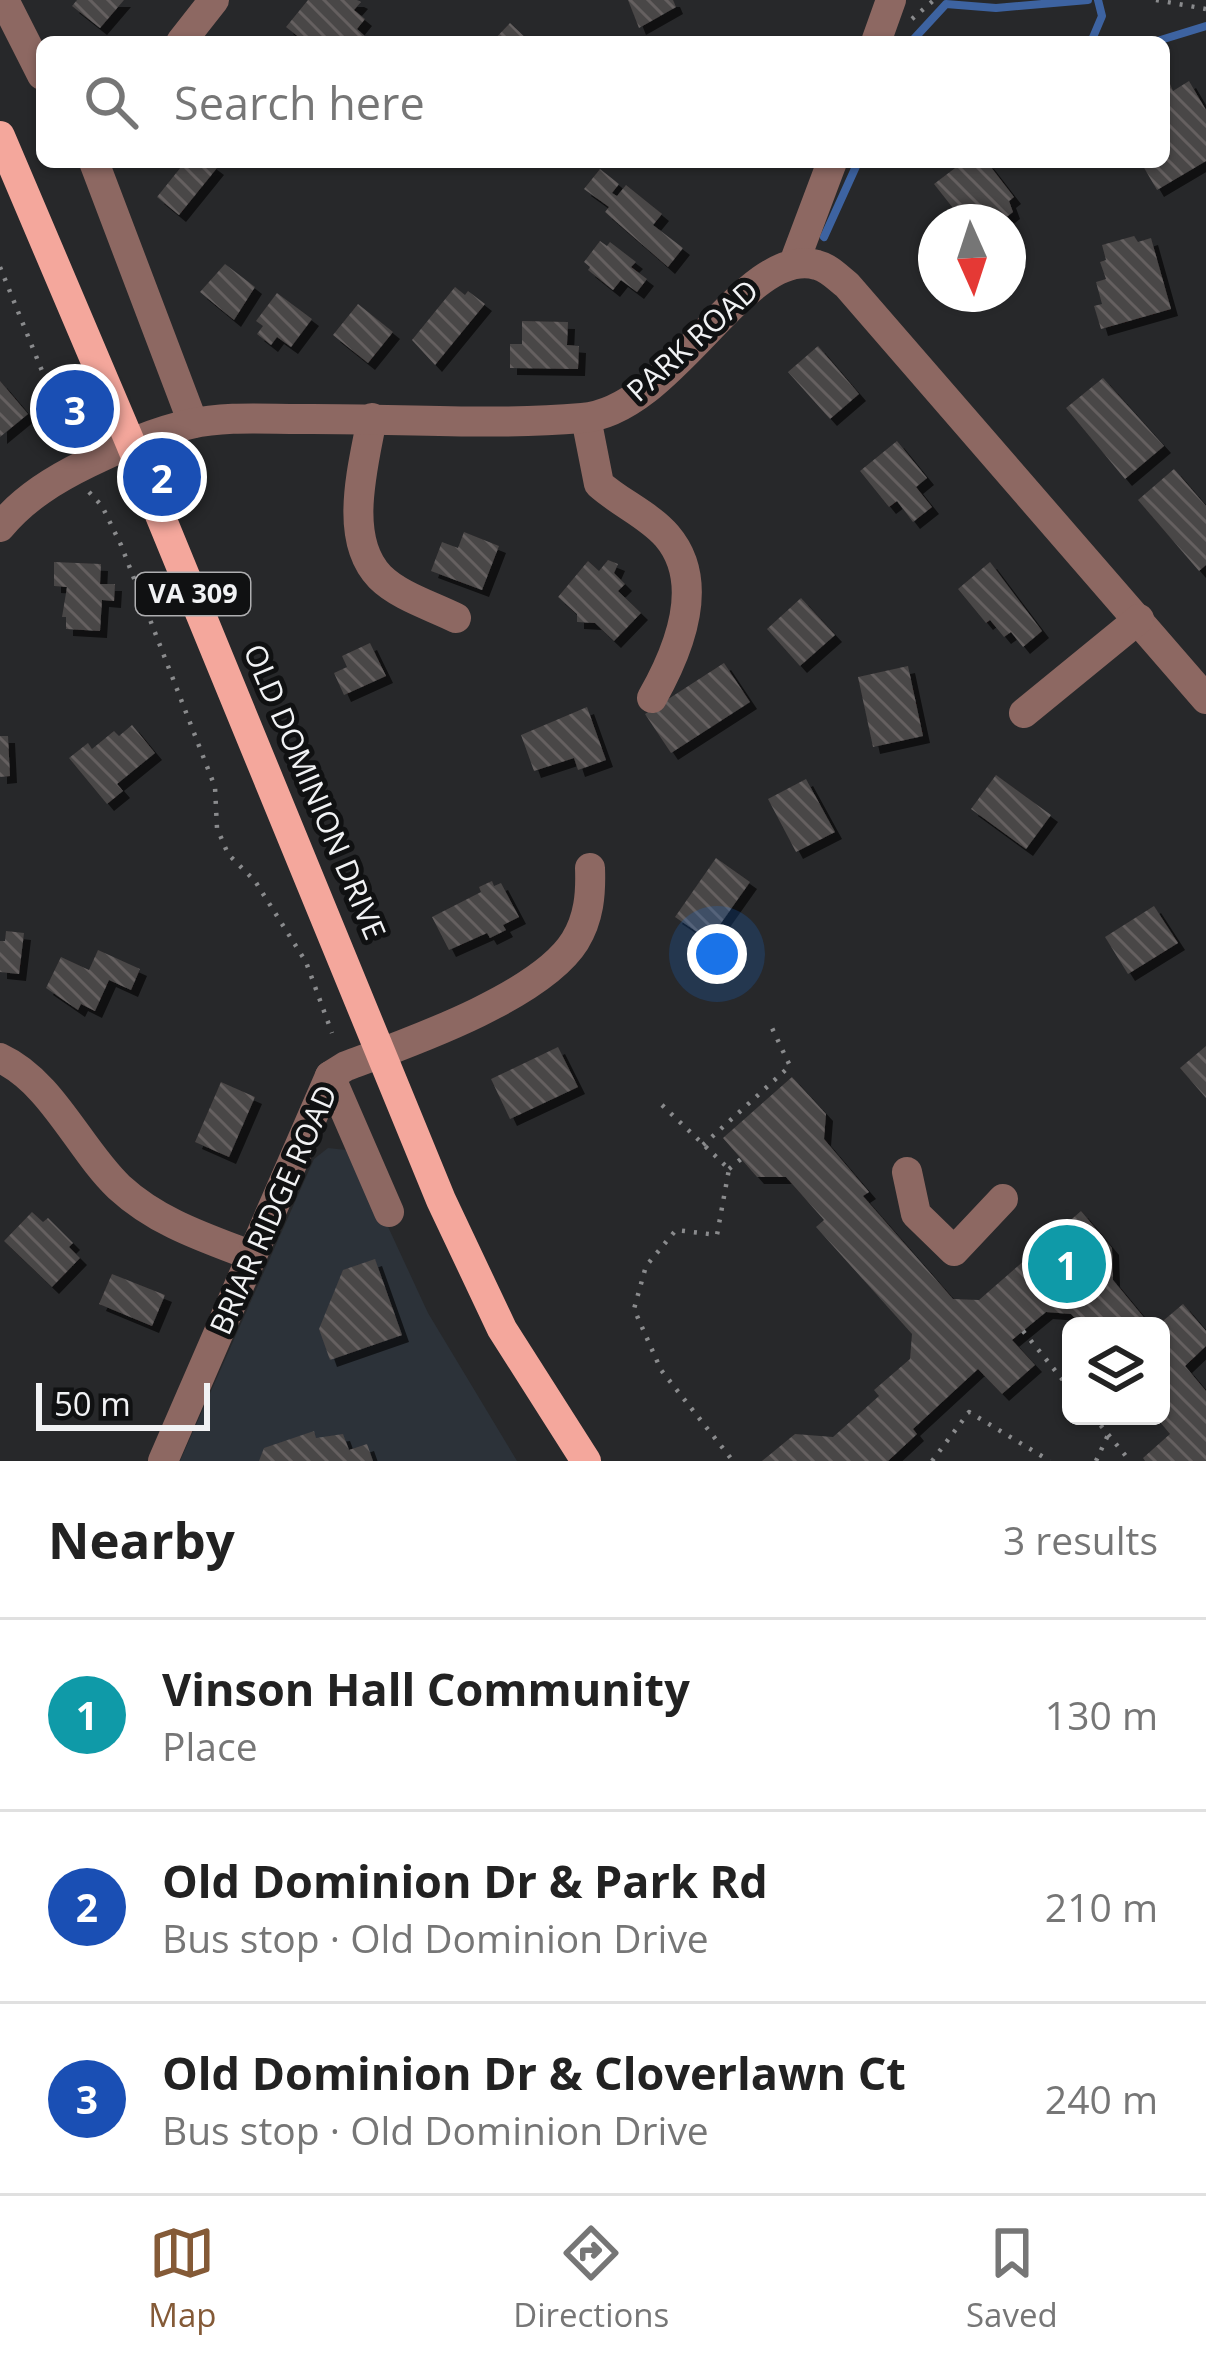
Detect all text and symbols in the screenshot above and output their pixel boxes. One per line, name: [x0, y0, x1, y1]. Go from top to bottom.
search box: [36, 36, 1170, 168]
icon: search: [78, 69, 144, 135]
text: Search here: [174, 72, 425, 133]
north arrow: [918, 204, 1026, 312]
street label: PARK ROAD: [617, 270, 767, 410]
pin: 3: [36, 364, 114, 454]
pin: 2: [123, 432, 201, 522]
road number: VA 309: [136, 573, 250, 615]
street label: OLD DOMINION DRIVE: [235, 638, 396, 945]
your location: [687, 924, 747, 984]
street label: BRIAR RIDGE ROAD: [199, 1078, 346, 1341]
pin: 1: [1028, 1219, 1106, 1309]
map controls: [1062, 1317, 1170, 1425]
button: layers: [1062, 1317, 1170, 1425]
scale bar: [36, 1377, 210, 1430]
text: 50 m: [54, 1381, 131, 1426]
text: Nearby: [48, 1504, 235, 1574]
text: 3 results: [1003, 1513, 1158, 1566]
text: Vinson Hall Community: [162, 1658, 690, 1719]
text: 1: [76, 1688, 98, 1741]
text: 130 m: [1045, 1688, 1158, 1741]
text: Place: [162, 1719, 258, 1772]
text: Old Dominion Dr & Park Rd: [162, 1850, 768, 1911]
text: 2: [76, 1880, 98, 1933]
text: 210 m: [1045, 1880, 1158, 1933]
text: Bus stop · Old Dominion Drive: [162, 1911, 709, 1964]
text: Old Dominion Dr & Cloverlawn Ct: [162, 2042, 906, 2103]
text: 3: [76, 2072, 98, 2125]
text: 240 m: [1045, 2072, 1158, 2125]
text: Bus stop · Old Dominion Drive: [162, 2103, 709, 2156]
tab: Map: [148, 2220, 217, 2337]
tab: Directions: [513, 2220, 669, 2337]
tab: Saved: [966, 2220, 1058, 2337]

